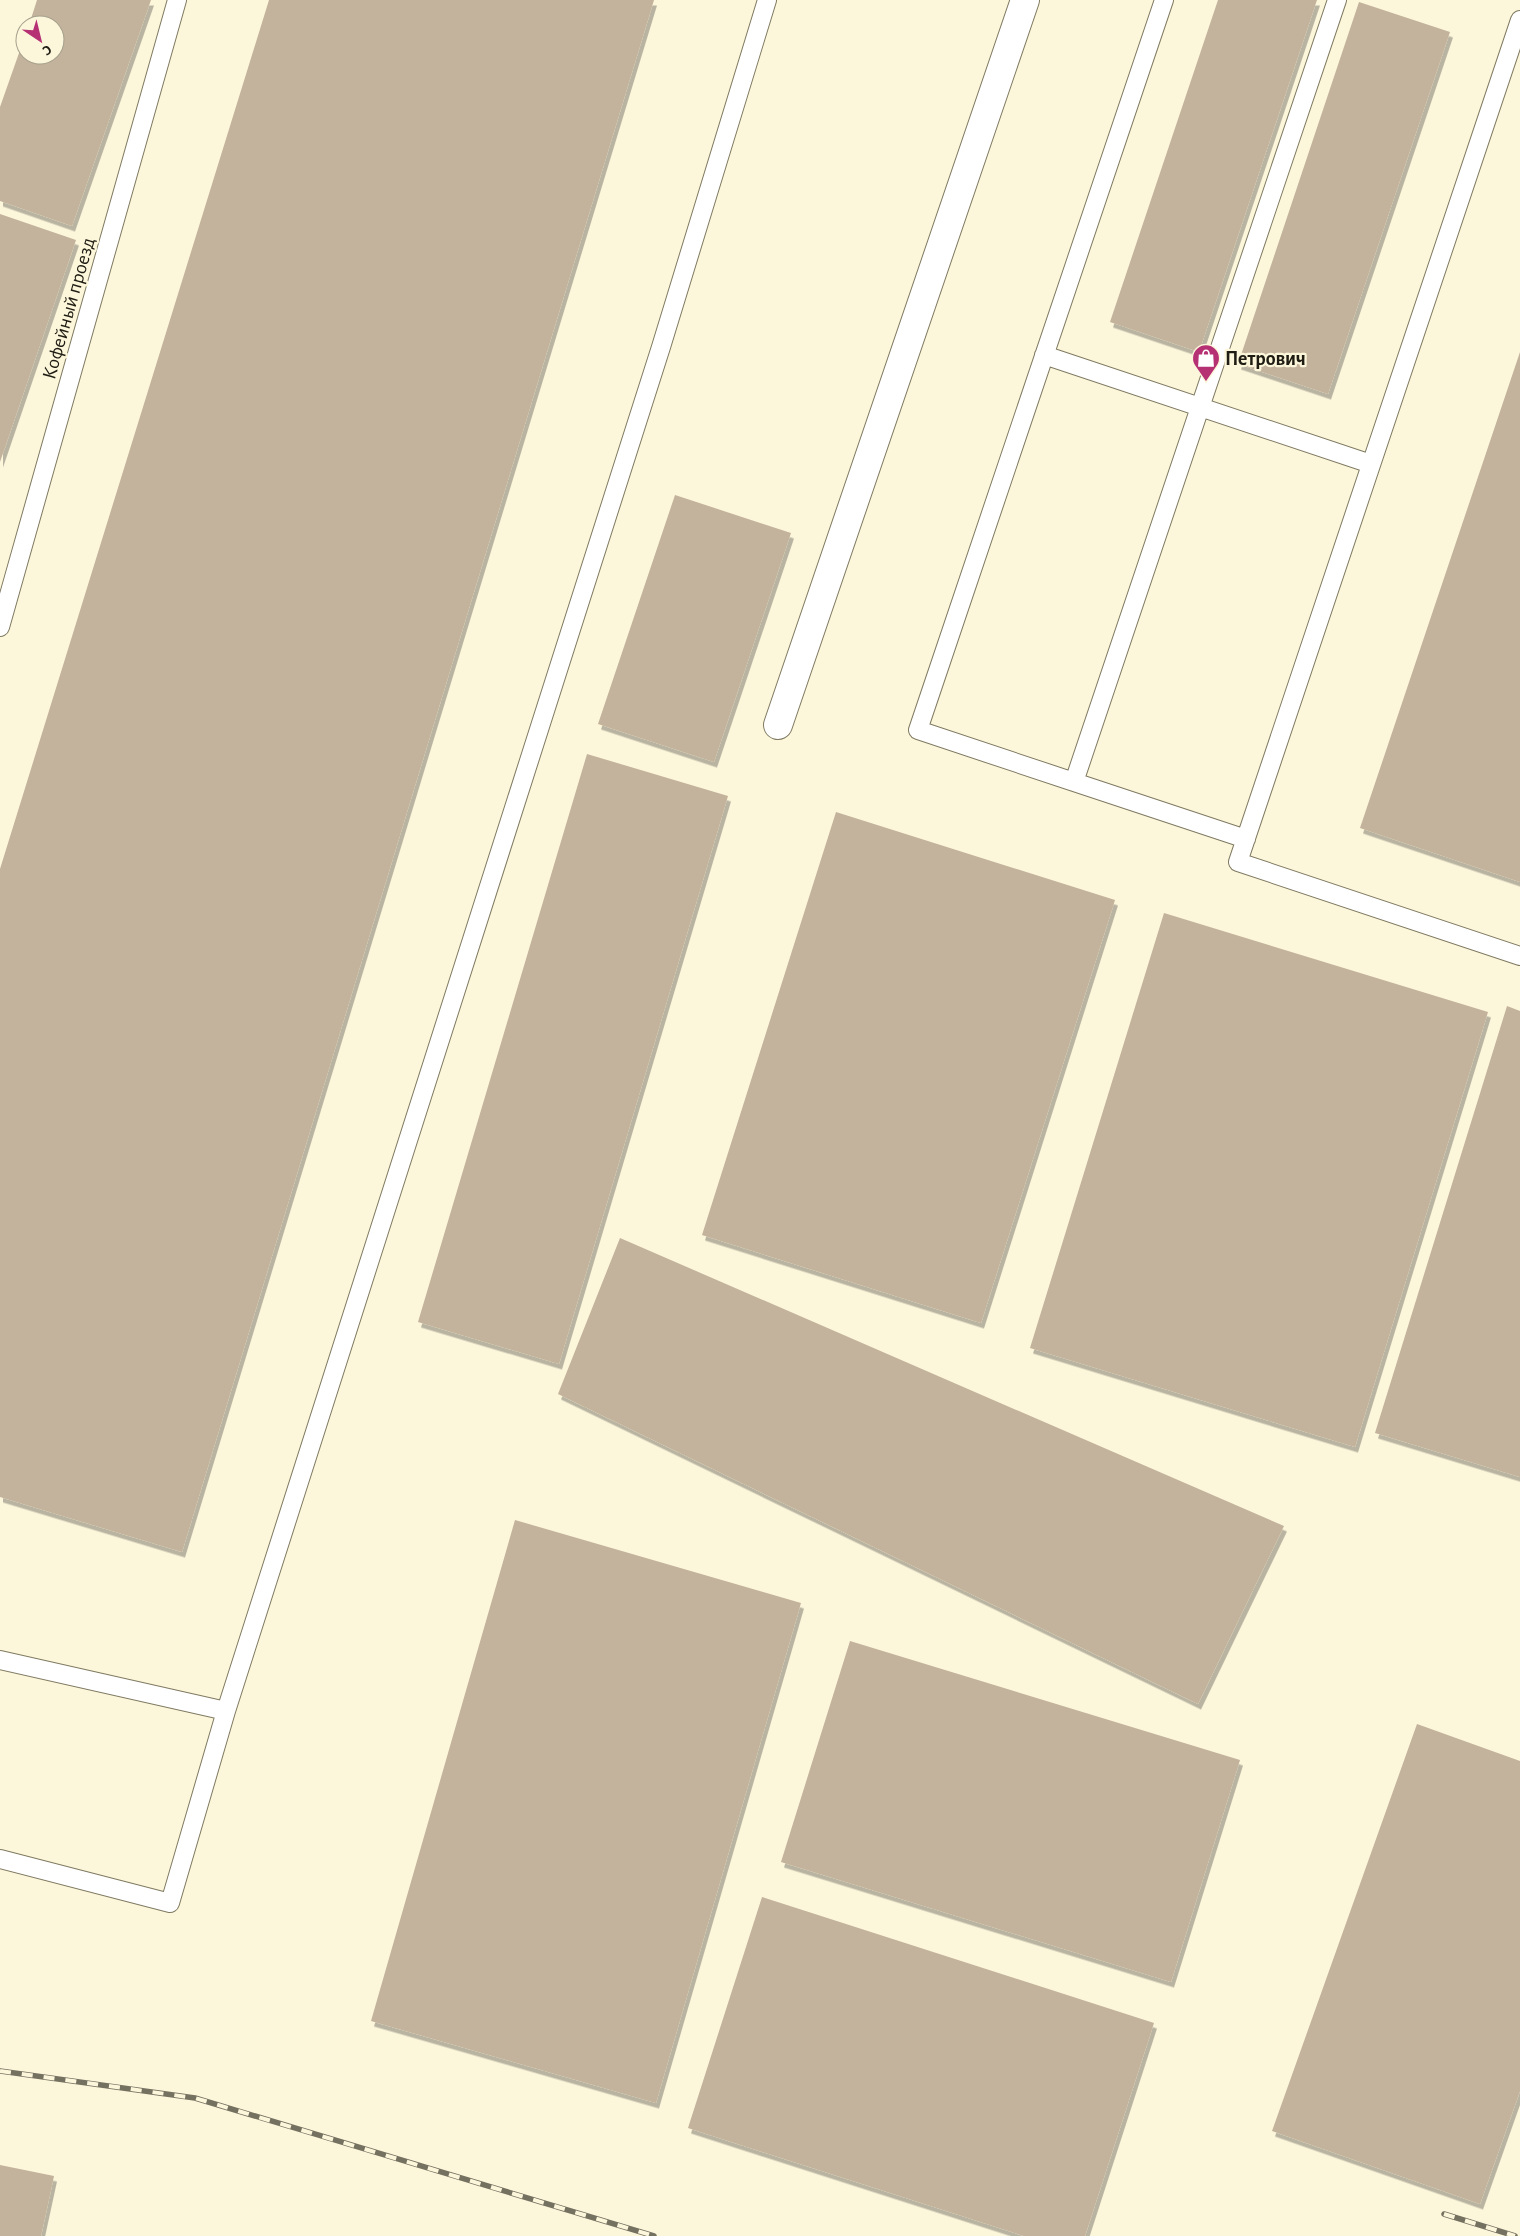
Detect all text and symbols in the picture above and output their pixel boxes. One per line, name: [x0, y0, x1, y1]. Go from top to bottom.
north arrow: [15, 15, 65, 65]
text: С: [39, 42, 54, 58]
street label: Кофейный проезд: [39, 235, 99, 381]
shop icon: Петрович: [1191, 343, 1221, 382]
place label: Петрович: [1225, 349, 1306, 369]

